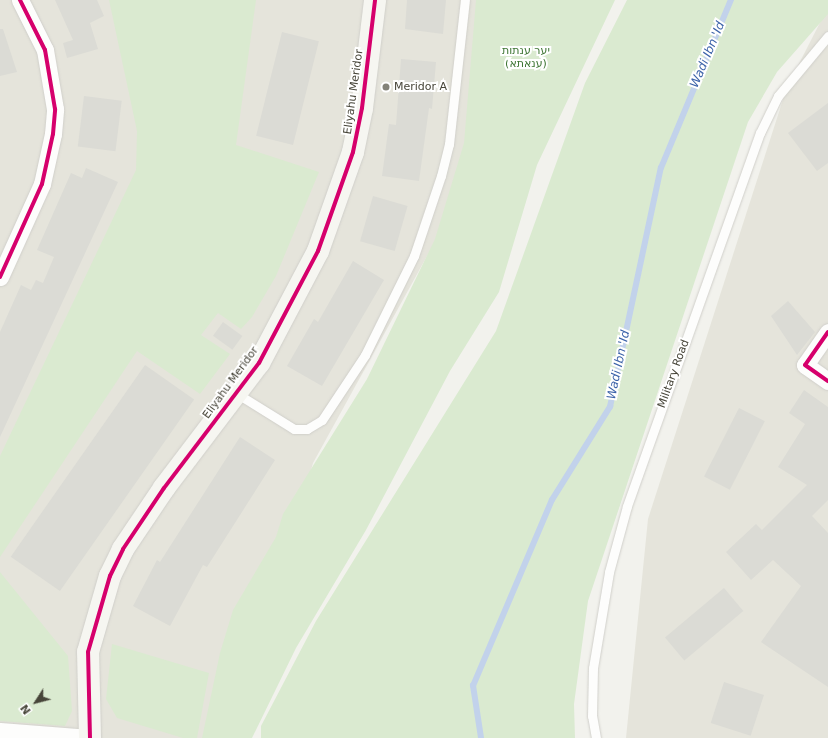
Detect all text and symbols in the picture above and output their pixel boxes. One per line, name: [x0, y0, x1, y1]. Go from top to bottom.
water label: Wadi Ibn 'Id: [688, 20, 728, 90]
park label: יער ענתות (ענאתא): [502, 45, 550, 71]
street label: Eliyahu Meridor: [341, 49, 367, 135]
place label: Meridor A: [394, 80, 447, 94]
marker: Meridor A: [381, 82, 391, 92]
water label: Wadi Ibn 'Id: [605, 329, 633, 401]
street label: Military Road: [656, 338, 692, 410]
street label: Eliyahu Meridor: [200, 344, 262, 422]
north arrow: [16, 682, 56, 722]
text: N: [18, 702, 34, 717]

